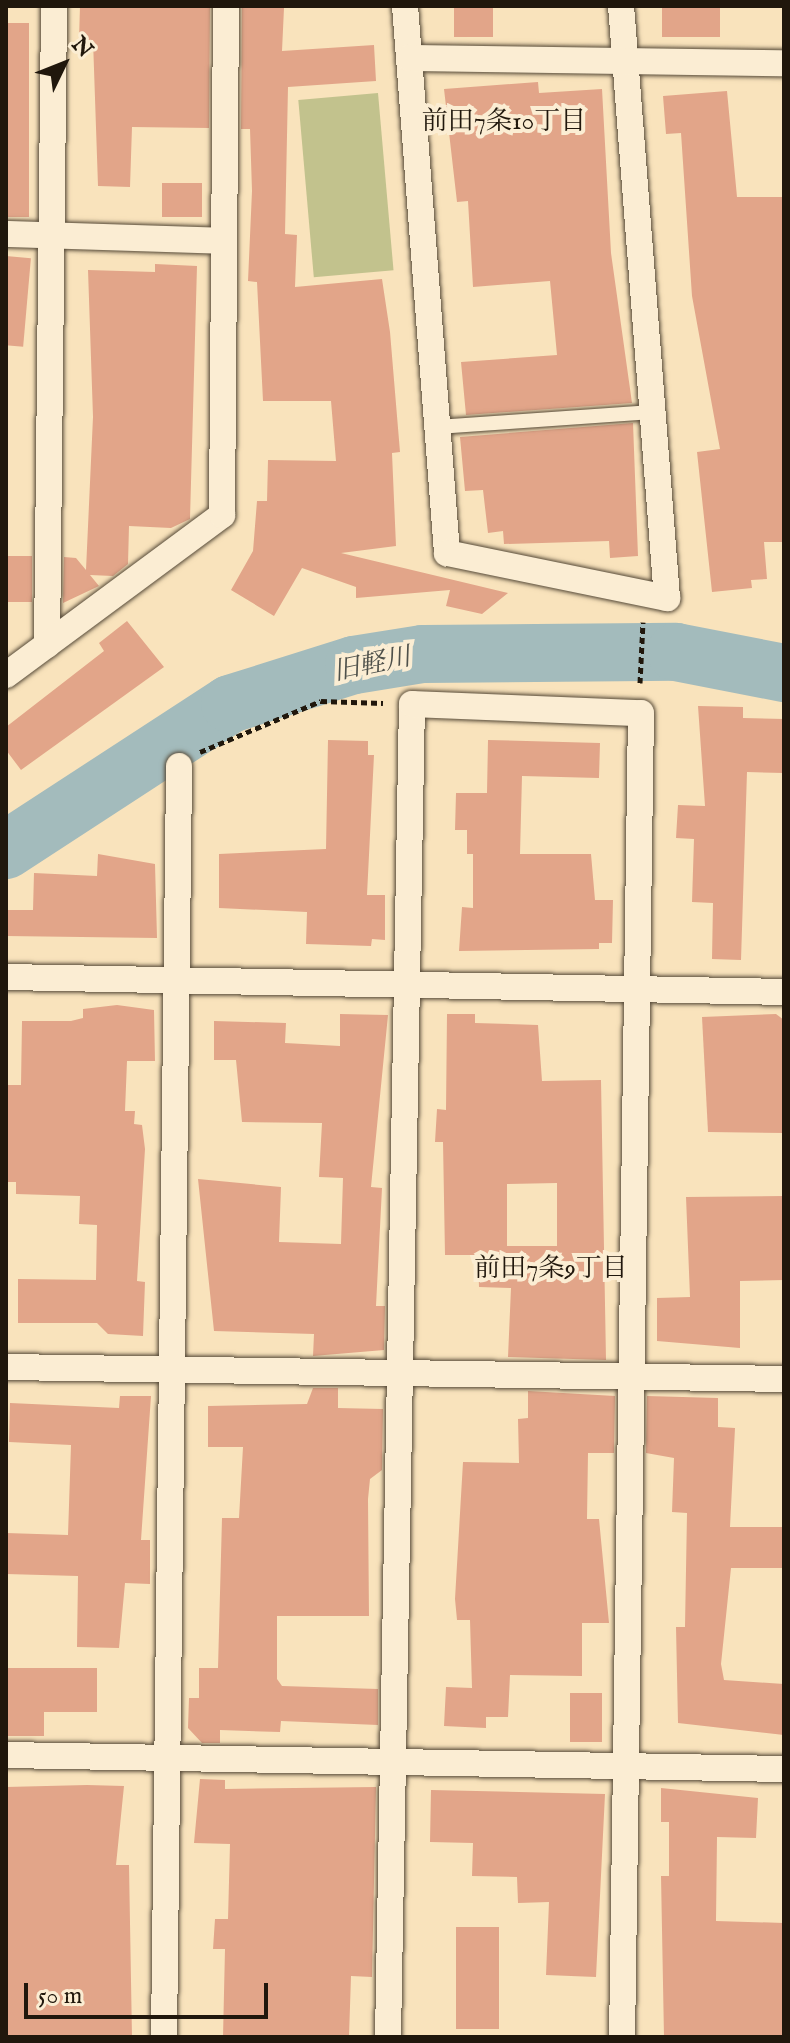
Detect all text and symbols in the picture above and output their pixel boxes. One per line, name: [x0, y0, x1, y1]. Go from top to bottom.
north arrow: [24, 24, 104, 104]
text: N: [65, 31, 98, 64]
district label: 前田7条10丁目: [422, 106, 586, 138]
water label: 旧軽川: [331, 642, 413, 688]
district label: 前田7条9丁目: [474, 1253, 628, 1285]
scale bar: [28, 1967, 272, 2017]
text: 50 m: [38, 1981, 82, 2012]

